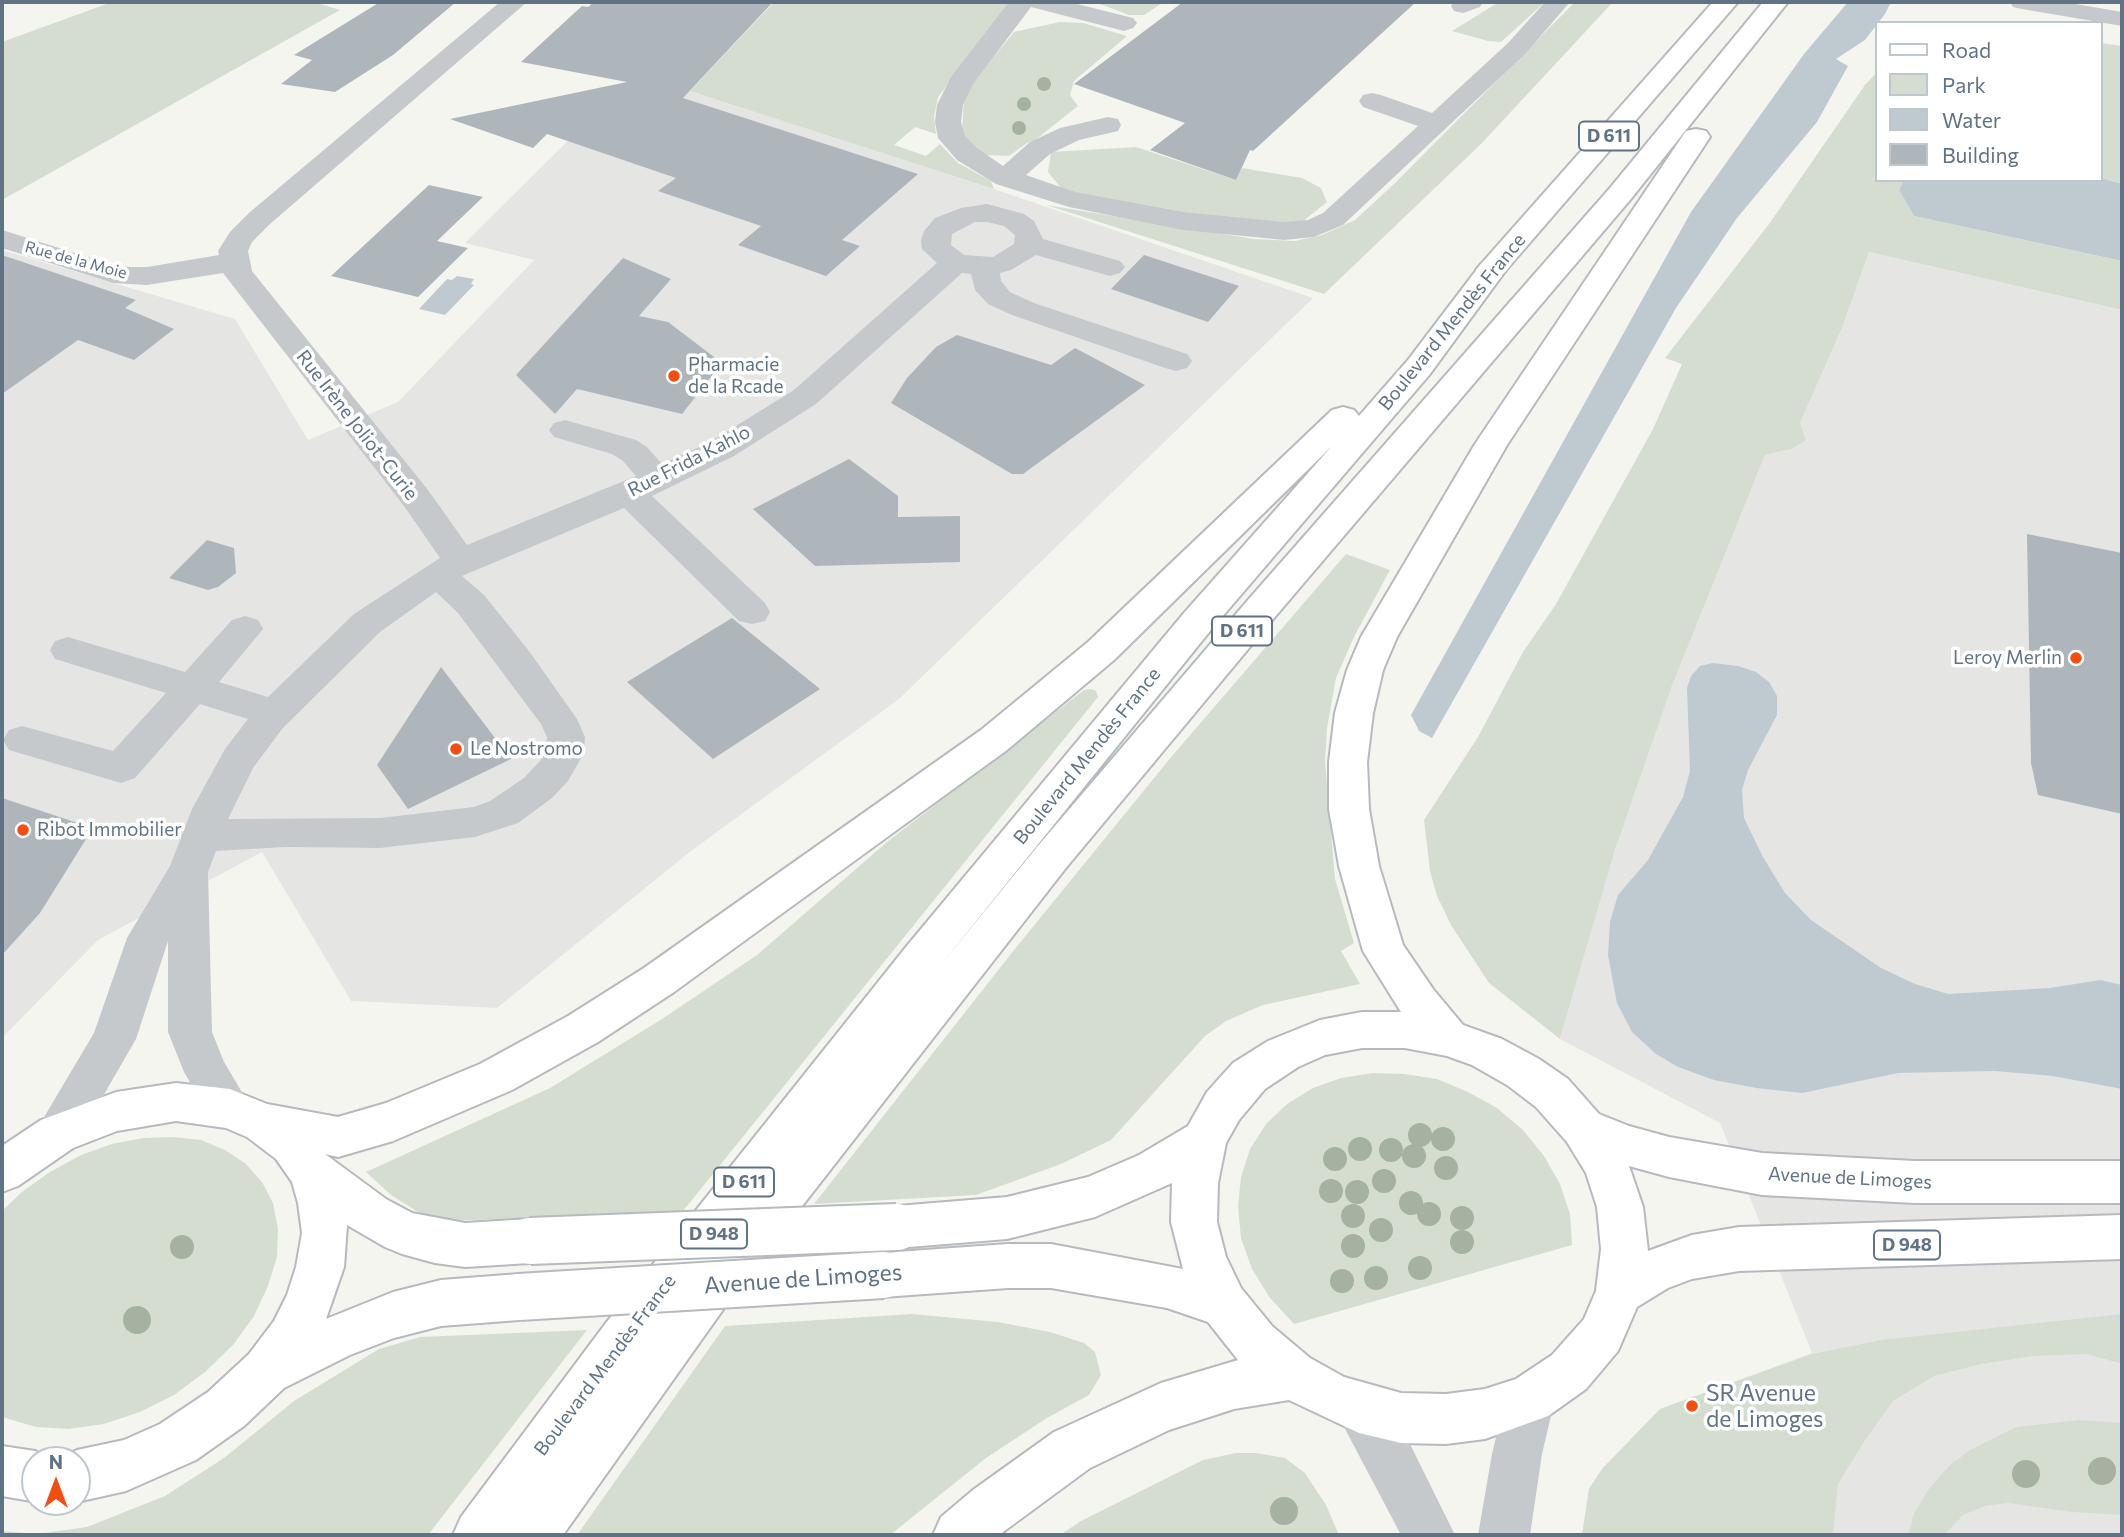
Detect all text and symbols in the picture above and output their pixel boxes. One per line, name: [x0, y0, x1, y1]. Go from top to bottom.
legend: [1876, 21, 2103, 182]
text: Road: [1942, 37, 1991, 62]
text: Park: [1942, 72, 1986, 97]
text: Water: [1942, 107, 2001, 132]
road number: D 611: [1579, 121, 1639, 150]
text: Building: [1942, 142, 2019, 167]
street label: Boulevard Mendès France: [1374, 229, 1530, 415]
street label: Rue de la Moie: [23, 237, 129, 283]
street label: Rue Irène Joliot-Curie: [291, 346, 423, 504]
place label: Pharmacie de la Rcade: [688, 354, 783, 398]
marker: Pharmacie de la Rcade: [666, 368, 682, 384]
street label: Rue Frida Kahlo: [624, 420, 754, 502]
road number: D 611: [1212, 616, 1272, 646]
place label: Leroy Merlin: [1953, 647, 2062, 669]
marker: Leroy Merlin: [2068, 650, 2084, 666]
street label: Boulevard Mendès France: [1009, 663, 1165, 849]
place label: Le Nostromo: [470, 738, 583, 760]
marker: Le Nostromo: [448, 741, 464, 757]
place label: Ribot Immobilier: [37, 819, 182, 841]
marker: Ribot Immobilier: [15, 822, 31, 838]
street label: Avenue de Limoges: [1767, 1162, 1933, 1194]
road number: D 611: [714, 1168, 774, 1196]
road number: D 948: [681, 1219, 747, 1248]
road number: D 948: [1874, 1230, 1940, 1260]
street label: Avenue de Limoges: [703, 1258, 903, 1300]
street label: Boulevard Mendès France: [529, 1270, 681, 1460]
place label: SR Avenue de Limoges: [1706, 1379, 1824, 1433]
marker: SR Avenue de Limoges: [1684, 1398, 1700, 1414]
north arrow: [21, 1446, 91, 1516]
text: N: [49, 1450, 63, 1473]

